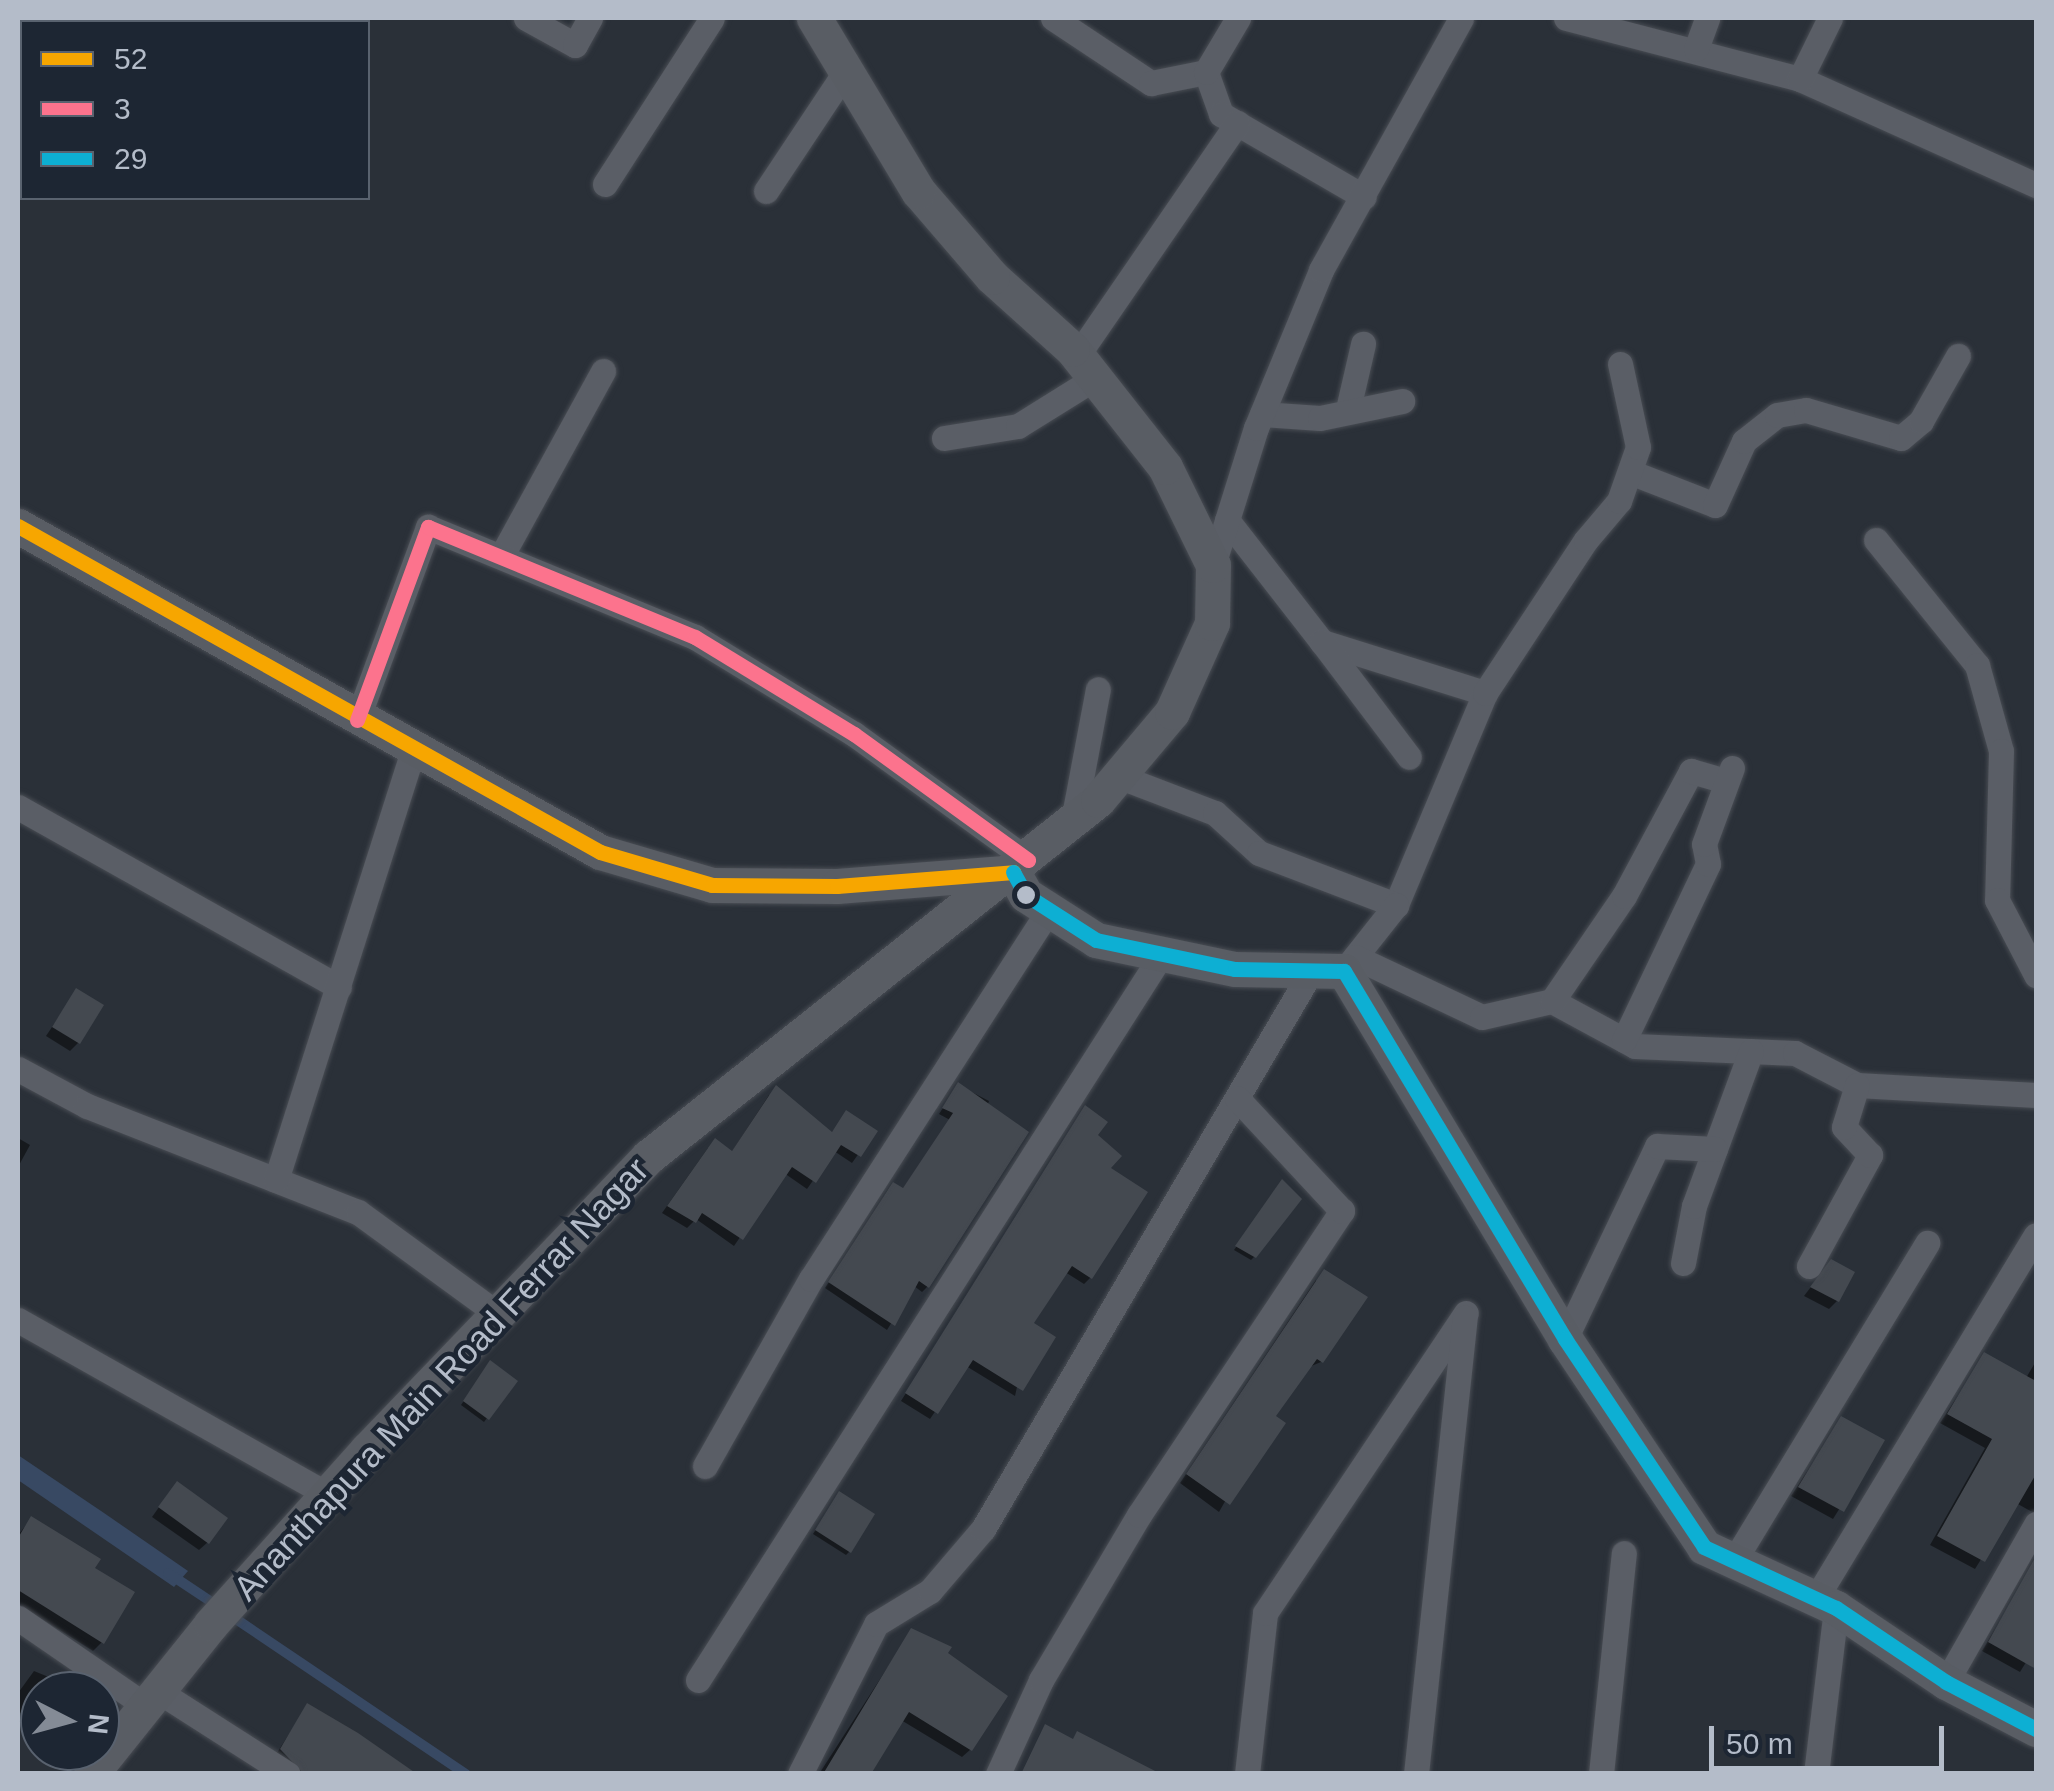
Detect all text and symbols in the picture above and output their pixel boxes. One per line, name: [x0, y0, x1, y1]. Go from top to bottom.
legend: [20, 20, 370, 200]
text: 52: [114, 42, 147, 75]
text: 3: [114, 92, 131, 125]
text: 29: [114, 142, 147, 175]
unlabelled marker: [1016, 885, 1036, 905]
street label: Ananthapura Main Road Ferrar Nagar: [225, 1149, 657, 1609]
north arrow: [20, 1671, 120, 1771]
scale bar: [1714, 1706, 1949, 1768]
text: N: [82, 1712, 115, 1736]
text: 50 m: [1726, 1727, 1793, 1760]

